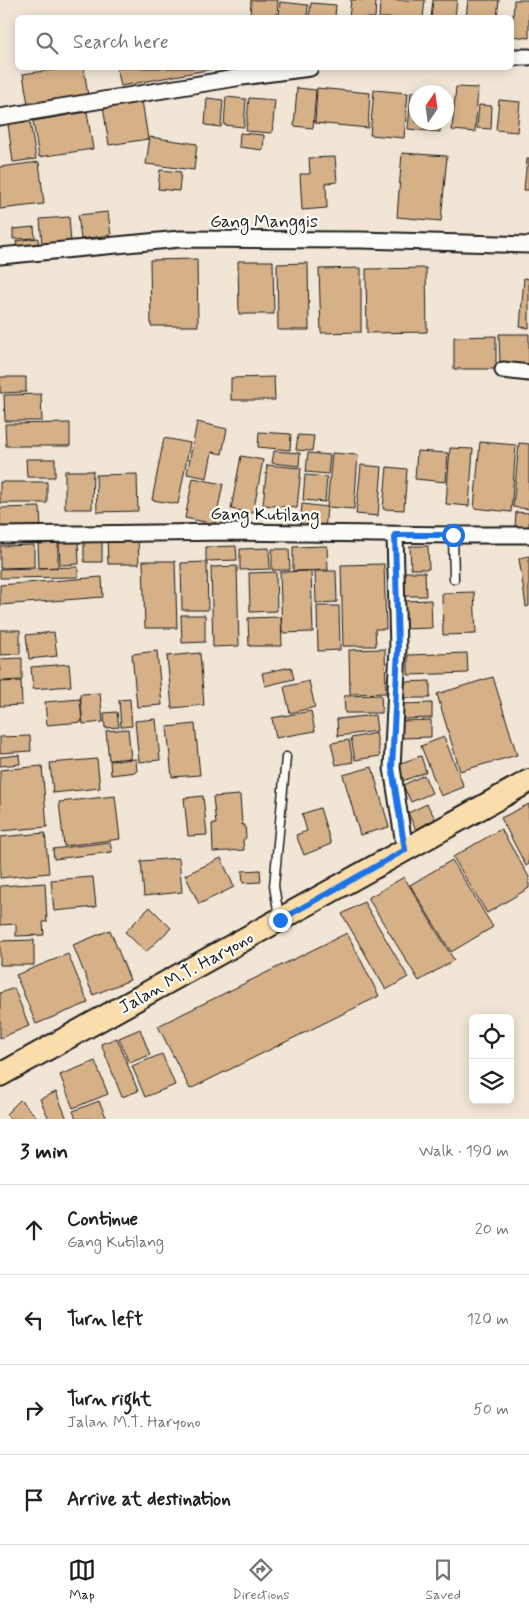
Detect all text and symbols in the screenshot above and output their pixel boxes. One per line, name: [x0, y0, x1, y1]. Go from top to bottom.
search box: [15, 15, 514, 70]
icon: search: [33, 29, 61, 57]
text: Search here: [73, 30, 169, 55]
north arrow: [409, 85, 454, 130]
street label: Gang Manggis: [210, 210, 318, 235]
street label: Gang Kutilang: [210, 502, 320, 529]
route start: [442, 524, 465, 547]
route end: [269, 909, 292, 932]
street label: Jalan M.T. Haryono: [115, 926, 258, 1020]
map controls: [469, 1014, 514, 1104]
button: locate: [469, 1014, 514, 1059]
button: layers: [469, 1059, 514, 1104]
text: 3 min: [20, 1138, 68, 1166]
text: Walk · 190 m: [419, 1141, 509, 1162]
text: Continue: [67, 1207, 138, 1232]
icon: ahead: [20, 1216, 48, 1244]
text: 20 m: [475, 1219, 509, 1240]
text: Gang Kutilang: [67, 1232, 164, 1253]
icon: left: [20, 1306, 48, 1334]
text: Turn left: [67, 1307, 143, 1332]
text: 120 m: [467, 1309, 509, 1330]
text: Turn right: [67, 1387, 151, 1412]
icon: right: [20, 1396, 48, 1424]
text: 50 m: [473, 1399, 509, 1420]
text: Jalan M.T. Haryono: [67, 1412, 201, 1433]
icon: arrive: [20, 1486, 48, 1514]
text: Arrive at destination: [67, 1487, 231, 1512]
tab: Map: [68, 1556, 96, 1604]
tab: Directions: [232, 1556, 290, 1604]
tab: Saved: [426, 1556, 461, 1604]

